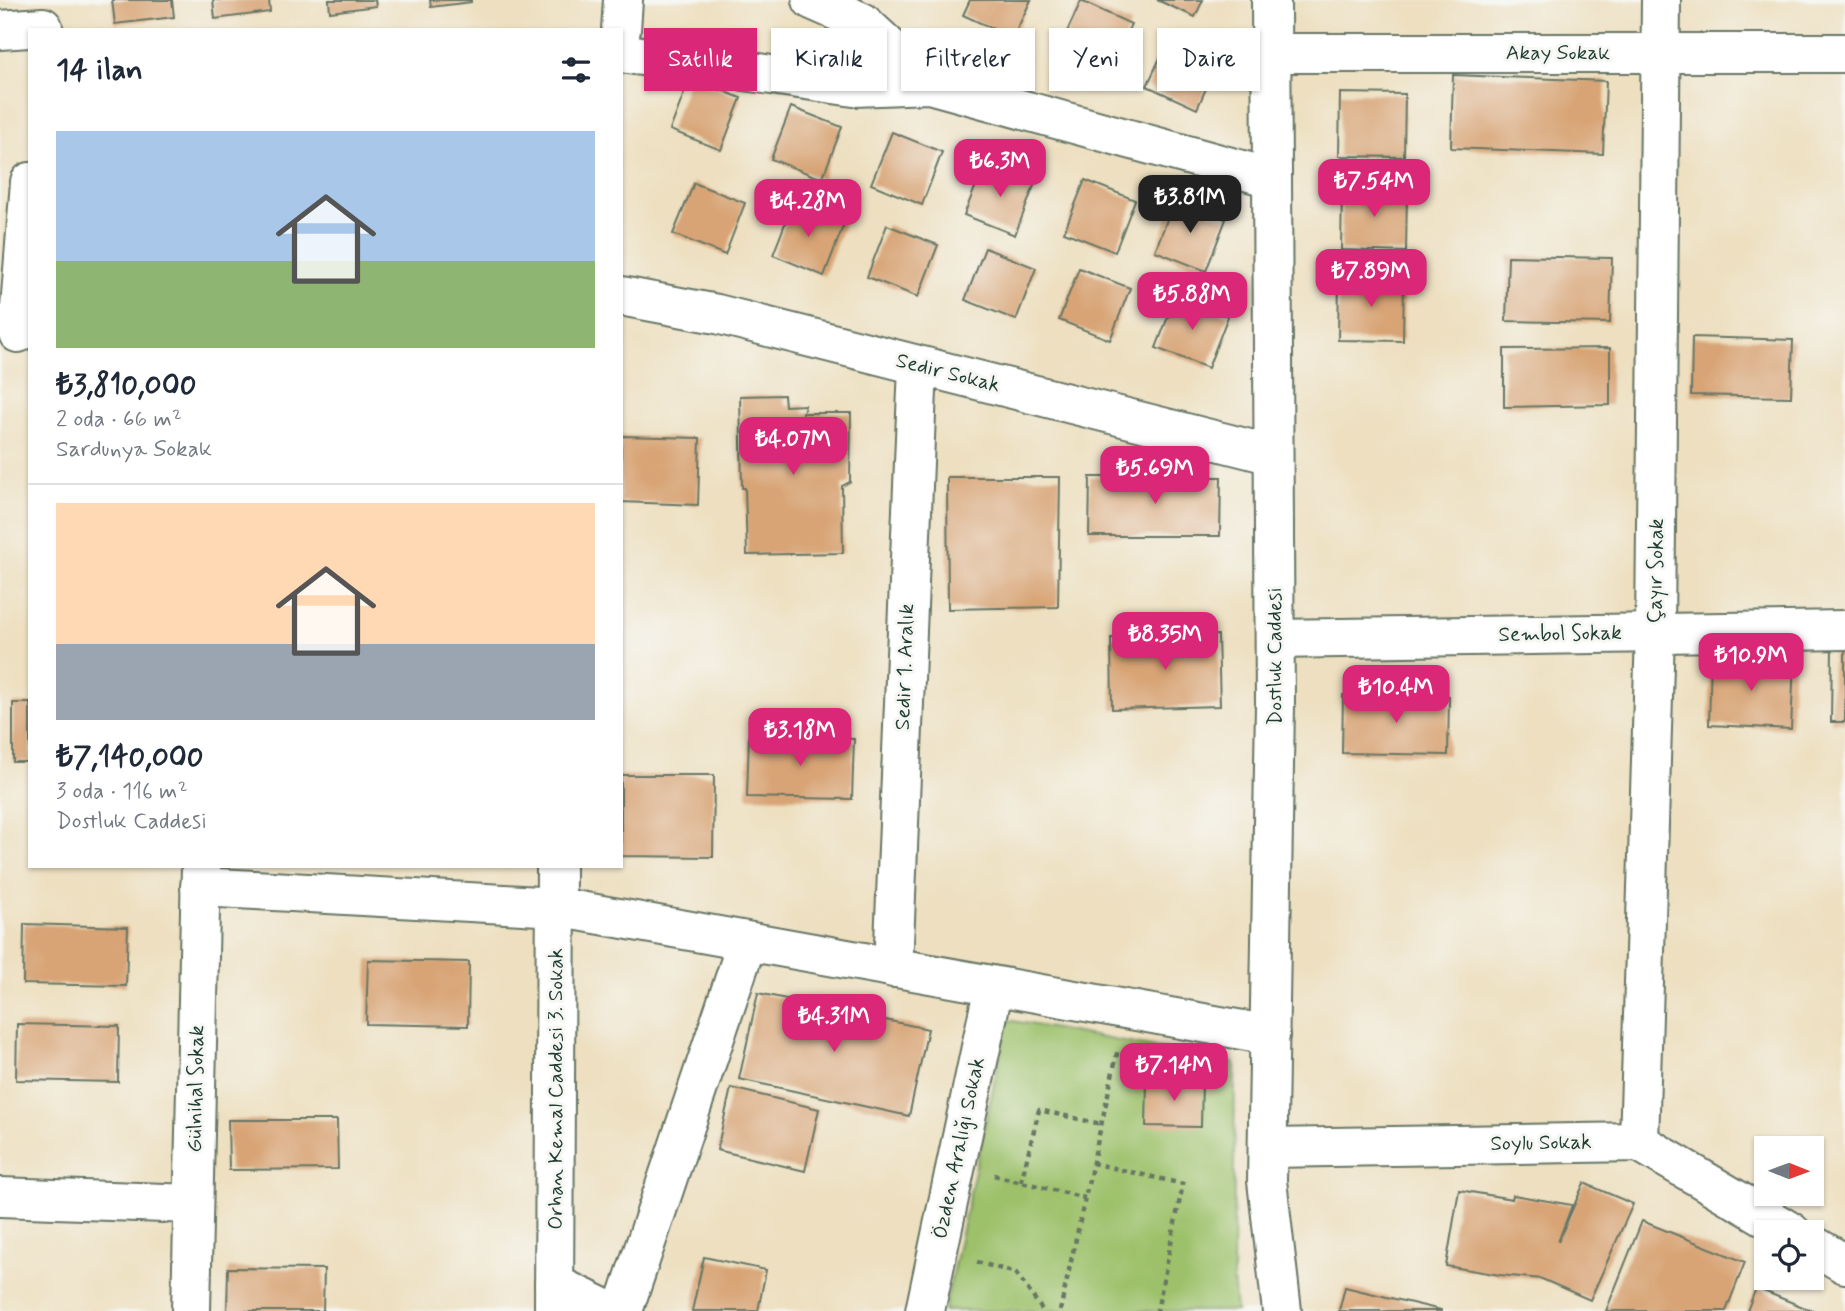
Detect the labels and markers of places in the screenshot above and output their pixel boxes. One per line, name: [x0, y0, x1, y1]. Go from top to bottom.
pin: ₺6.3M: [951, 140, 1049, 199]
pin: ₺7.54M: [1317, 160, 1431, 219]
pin: ₺3.81M: [1133, 176, 1247, 235]
pin: ₺4.28M: [751, 180, 865, 239]
pin: ₺7.89M: [1314, 250, 1428, 309]
pin: ₺5.88M: [1135, 272, 1249, 332]
pin: ₺4.07M: [736, 418, 850, 477]
pin: ₺5.69M: [1098, 447, 1212, 506]
pin: ₺8.35M: [1108, 612, 1222, 672]
pin: ₺10.9M: [1694, 634, 1808, 693]
pin: ₺10.4M: [1339, 666, 1453, 725]
pin: ₺3.18M: [743, 708, 857, 768]
pin: ₺4.31M: [777, 995, 891, 1054]
pin: ₺7.14M: [1117, 1044, 1231, 1103]

